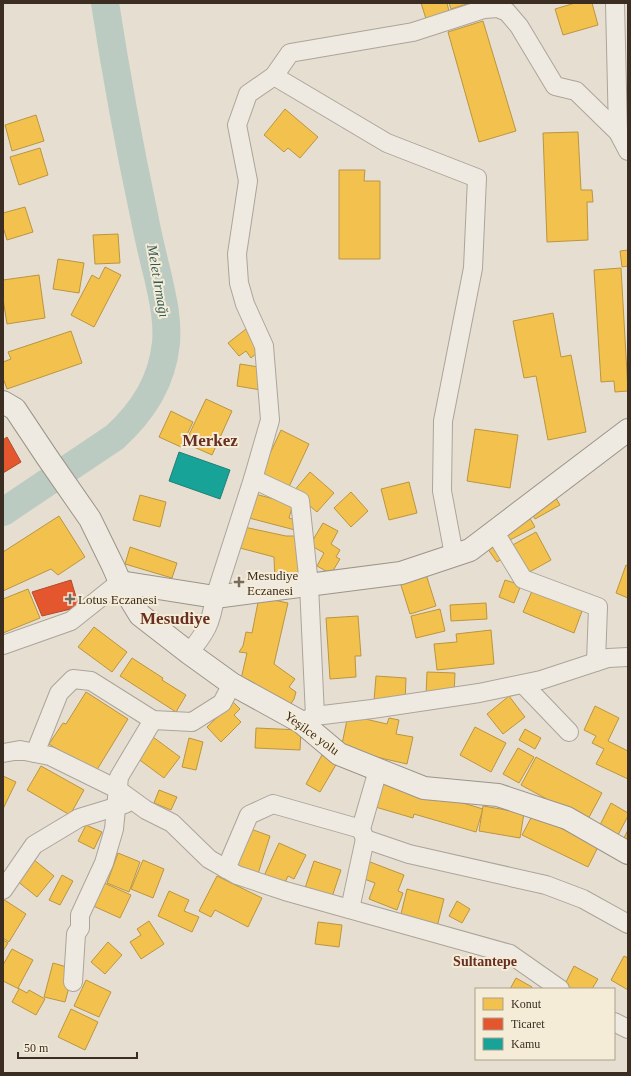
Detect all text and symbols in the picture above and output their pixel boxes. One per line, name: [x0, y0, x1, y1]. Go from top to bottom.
water label: Melet Irmağı: [144, 243, 172, 319]
district label: Merkez: [182, 431, 238, 450]
place label: Mesudiye Eczanesi: [247, 568, 299, 598]
marker: Mesudiye Eczanesi: [234, 577, 244, 587]
place label: Lotus Eczanesi: [78, 592, 157, 607]
marker: Lotus Eczanesi: [65, 594, 75, 604]
district label: Mesudiye: [140, 609, 210, 628]
street label: Yeşilce yolu: [282, 708, 343, 758]
district label: Sultantepe: [453, 954, 517, 969]
legend: [475, 988, 615, 1060]
text: Konut: [511, 997, 542, 1011]
text: Ticaret: [511, 1017, 545, 1031]
scale bar: [18, 1034, 137, 1060]
text: Kamu: [511, 1037, 540, 1051]
text: 50 m: [24, 1041, 49, 1055]

